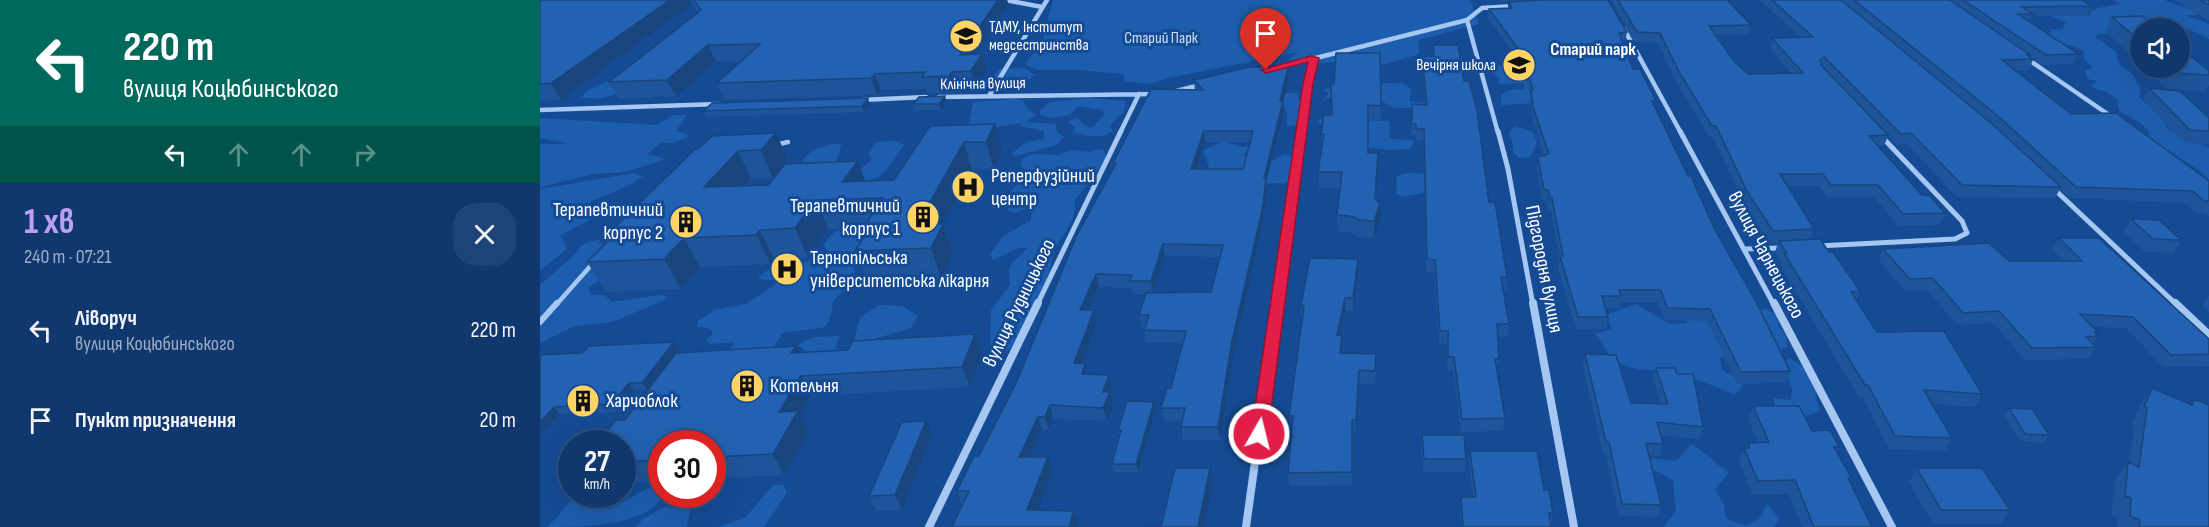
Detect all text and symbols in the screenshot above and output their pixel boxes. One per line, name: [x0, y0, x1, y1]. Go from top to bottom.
pin: [1240, 8, 1291, 70]
icon: arrive: [1249, 17, 1282, 50]
school or university icon: ТДМУ, Iнститут медсестринства: [948, 18, 984, 54]
place label: ТДМУ, Iнститут медсестринства: [989, 18, 1089, 55]
map controls: [2130, 18, 2190, 78]
button: sound: [2130, 18, 2190, 78]
text: 220 m: [123, 22, 214, 73]
icon: left: [24, 24, 102, 102]
park label: Старий Парк: [1124, 29, 1199, 48]
district label: Старий парк: [1550, 39, 1636, 60]
school or university icon: Вечірня школа: [1501, 47, 1537, 83]
place label: Вечірня школа: [1416, 56, 1496, 75]
text: вулиця Коцюбинського: [123, 73, 339, 105]
street label: Клінічна вулиця: [940, 74, 1026, 94]
icon: left: [159, 138, 192, 171]
icon: ahead: [222, 138, 255, 171]
icon: ahead: [285, 138, 318, 171]
icon: right: [348, 138, 381, 171]
place label: Реперфузійний центр: [991, 164, 1095, 211]
hospital icon: Реперфузійний центр: [950, 169, 986, 205]
street label: вулиця Чарнецького: [1722, 187, 1810, 323]
place label: Терапевтичний корпус 1: [790, 194, 900, 241]
place label: Терапевтичний корпус 2: [553, 198, 663, 245]
building icon: Терапевтичний корпус 1: [905, 199, 941, 235]
text: 1 хв: [24, 201, 74, 244]
button: close: [453, 203, 516, 266]
street label: Підгородня вулиця: [1520, 203, 1568, 335]
building icon: Терапевтичний корпус 2: [668, 204, 704, 240]
street label: вулиця Рудницького: [978, 235, 1060, 371]
text: 240 m · 07:21: [24, 245, 112, 269]
place label: Тернопільська університетська лікарня: [810, 246, 989, 293]
hospital icon: Тернопільська університетська лікарня: [769, 251, 805, 287]
text: Ліворуч: [75, 305, 137, 332]
icon: left: [24, 314, 57, 347]
text: 220 m: [470, 317, 516, 344]
text: вулиця Коцюбинського: [75, 332, 235, 356]
building icon: Котельня: [729, 368, 765, 404]
place label: Котельня: [770, 374, 839, 398]
building icon: Харчоблок: [565, 383, 601, 419]
place label: Харчоблок: [605, 389, 678, 413]
position arrow: [1227, 402, 1291, 466]
icon: arrive: [24, 404, 57, 437]
text: Пункт призначення: [75, 407, 236, 434]
text: 20 m: [480, 407, 516, 434]
speed limit sign: 30: [648, 430, 726, 508]
text: 27: [584, 444, 610, 480]
text: km/h: [584, 475, 610, 494]

